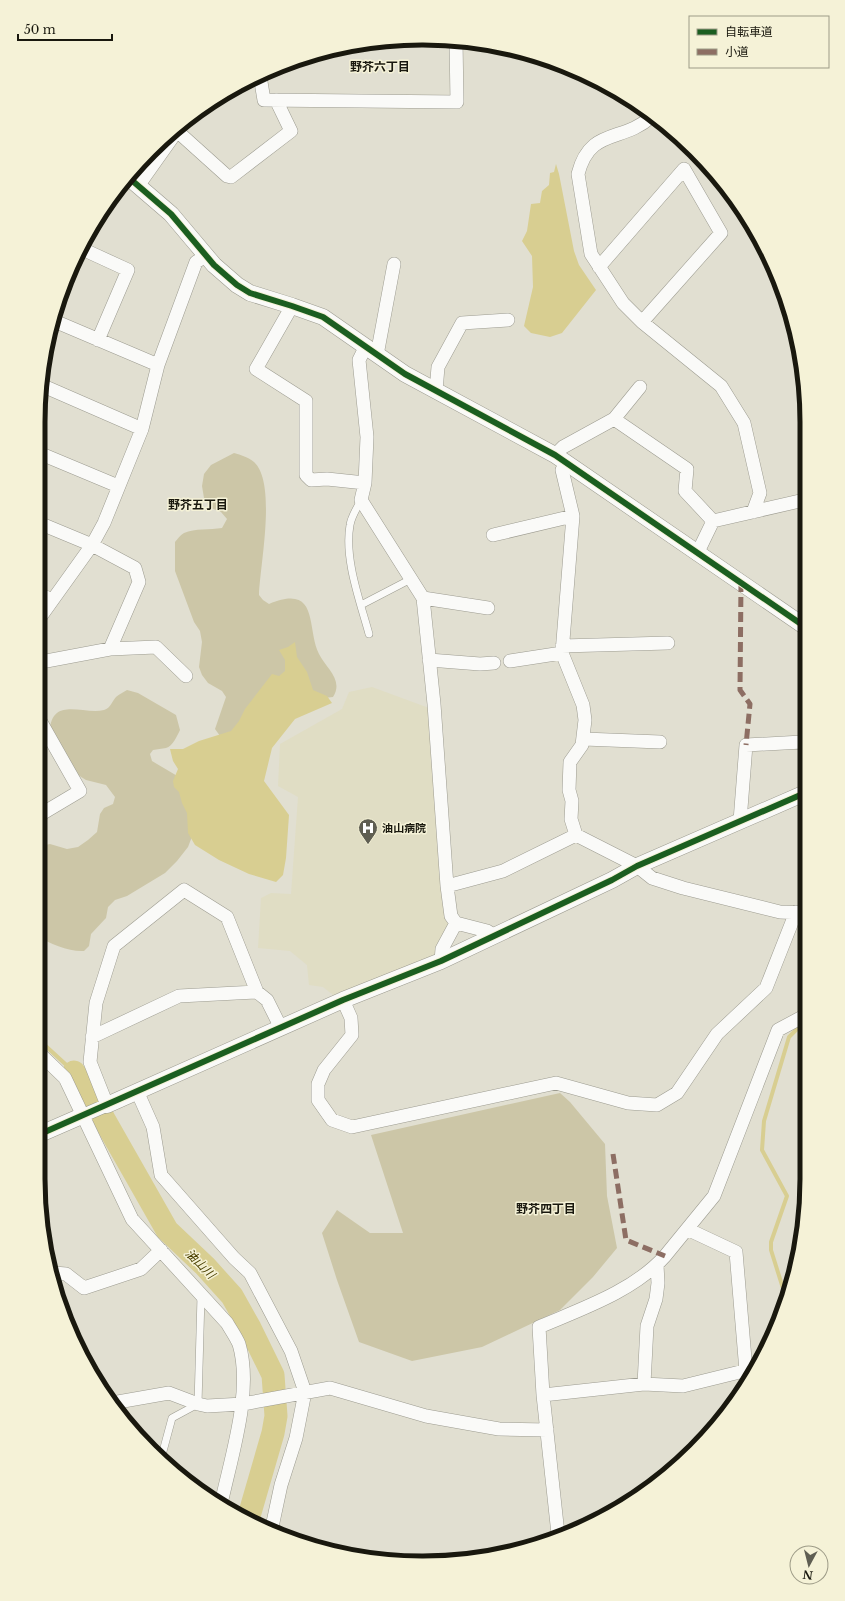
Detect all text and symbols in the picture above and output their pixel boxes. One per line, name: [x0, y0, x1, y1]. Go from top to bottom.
scale bar: [18, 16, 112, 42]
legend: [689, 16, 829, 68]
text: 50 m: [24, 22, 56, 37]
text: 自転車道: [725, 24, 773, 39]
text: 小道: [725, 44, 749, 59]
district label: 野芥六丁目: [350, 59, 410, 74]
district label: 野芥五丁目: [168, 497, 228, 512]
hospital icon: 油山病院: [357, 817, 379, 845]
place label: 油山病院: [382, 821, 426, 835]
district label: 野芥四丁目: [516, 1201, 576, 1216]
water label: 油山川: [182, 1246, 220, 1283]
north arrow: [789, 1545, 829, 1585]
text: N: [801, 1567, 814, 1583]

